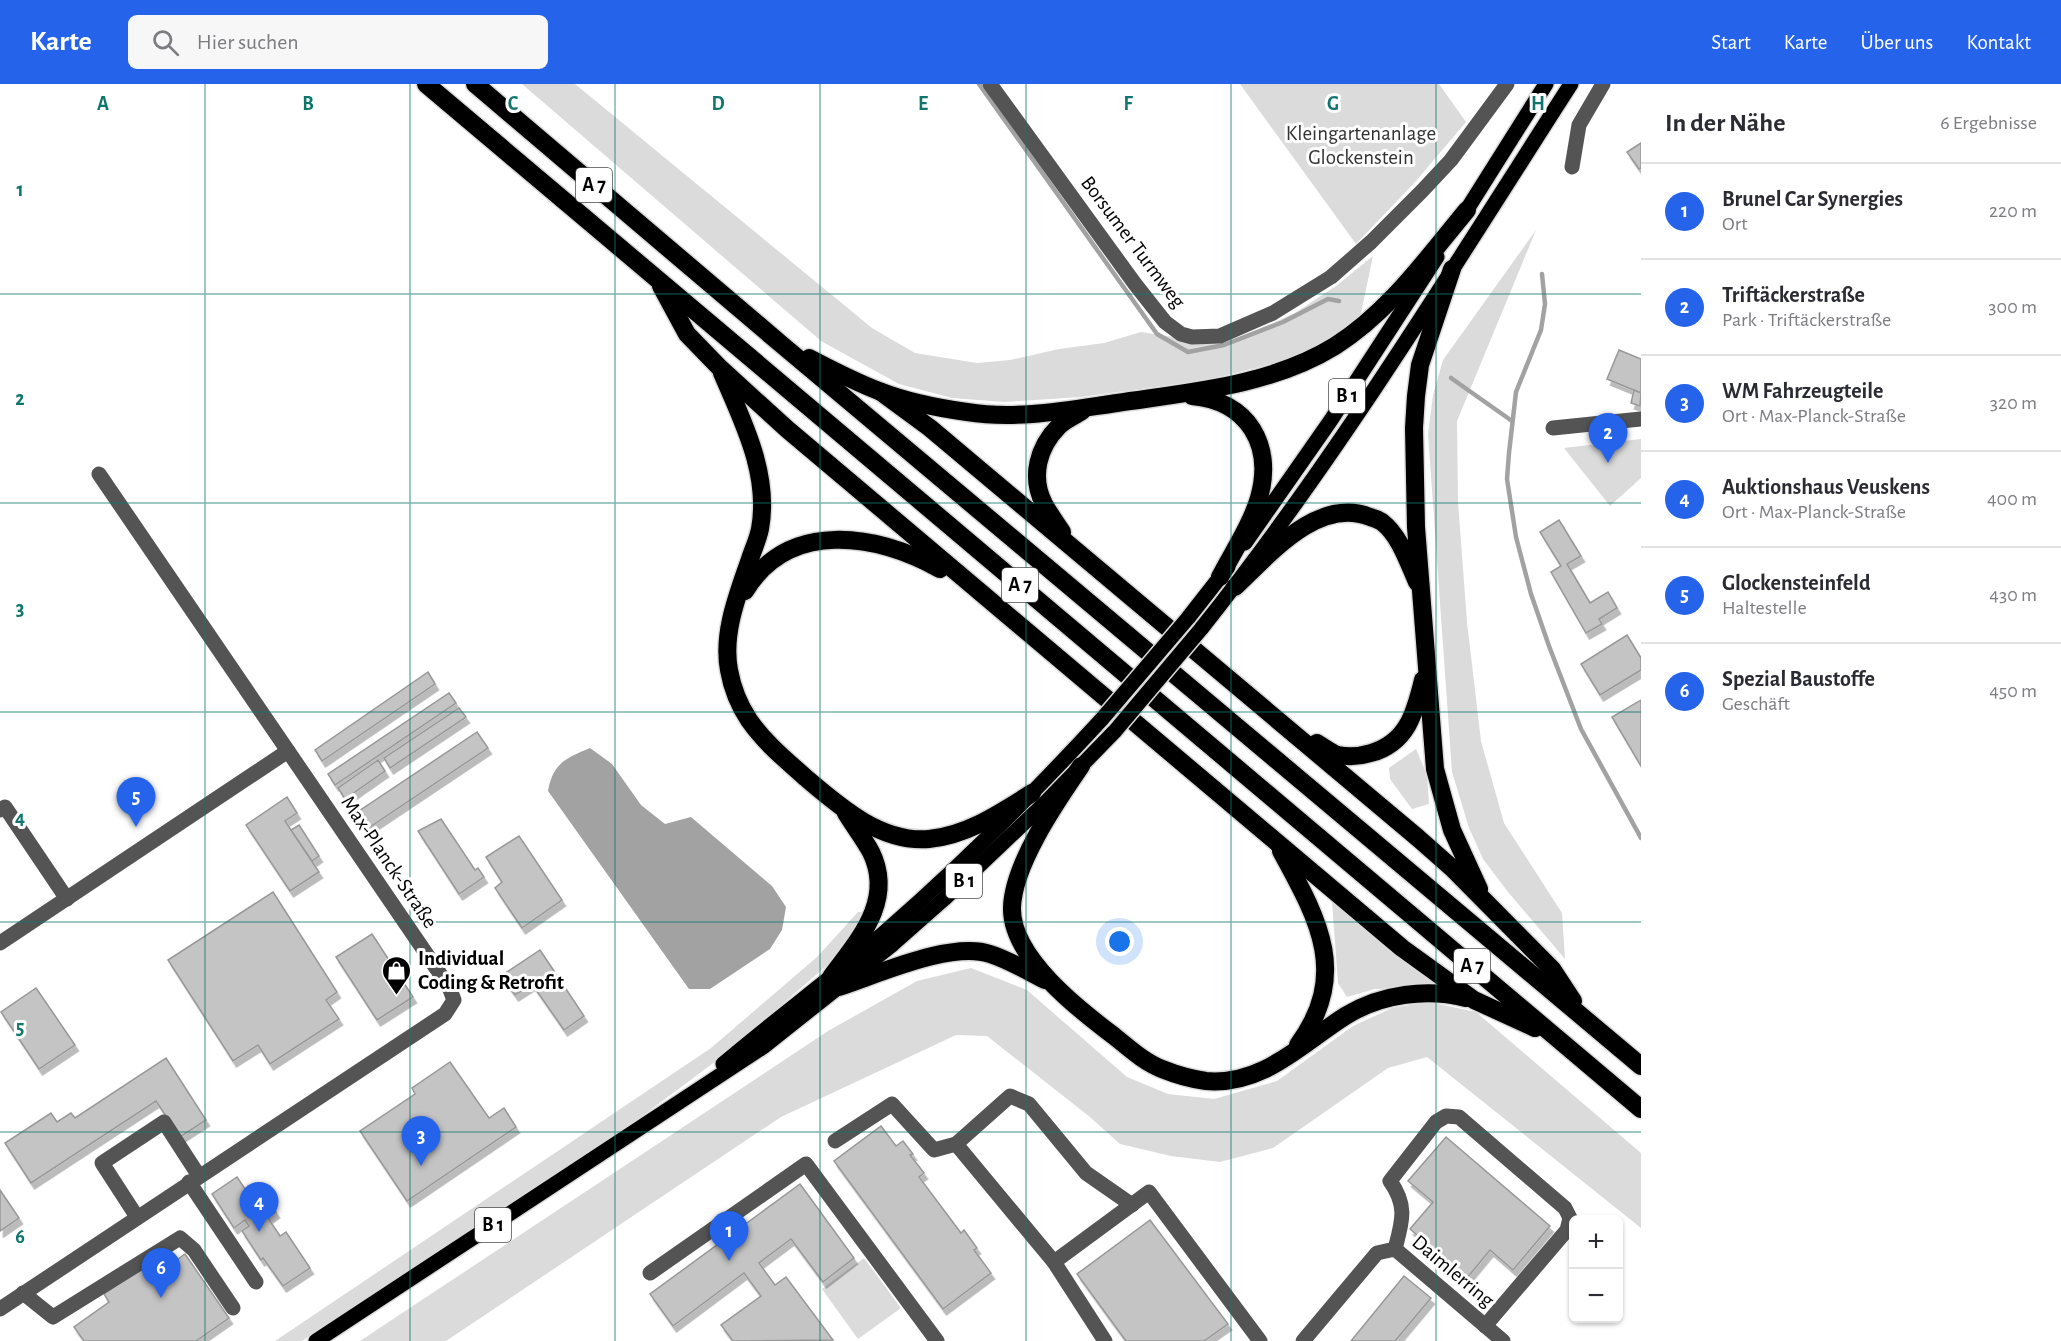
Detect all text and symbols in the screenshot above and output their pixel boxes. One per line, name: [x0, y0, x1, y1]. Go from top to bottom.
search box: [128, 15, 548, 69]
icon: search: [149, 26, 182, 59]
text: Karte: [30, 28, 92, 56]
text: Hier suchen: [197, 31, 299, 53]
text: Start: [1711, 32, 1751, 53]
text: Karte: [1784, 32, 1827, 53]
text: Über uns: [1860, 32, 1933, 53]
text: Kontakt: [1966, 32, 2031, 53]
text: A: [97, 94, 109, 114]
text: B: [302, 94, 314, 114]
text: C: [508, 94, 519, 114]
text: D: [711, 94, 725, 114]
text: E: [918, 94, 928, 114]
text: F: [1123, 94, 1133, 114]
text: G: [1327, 94, 1339, 114]
text: H: [1531, 94, 1545, 114]
text: In der Nähe: [1665, 110, 1785, 136]
text: 6 Ergebnisse: [1940, 113, 2037, 133]
park label: Kleingartenanlage Glockenstein: [1286, 123, 1436, 168]
road number: A 7: [576, 168, 612, 202]
street label: Borsumer Turmweg: [1077, 172, 1190, 312]
text: 1: [16, 180, 24, 200]
text: Brunel Car Synergies: [1722, 188, 1903, 210]
text: 1: [1681, 201, 1688, 221]
text: 220 m: [1989, 201, 2037, 221]
text: Ort: [1722, 214, 1748, 234]
text: Triftäckerstraße: [1722, 284, 1865, 306]
text: 2: [1680, 297, 1689, 317]
text: 300 m: [1988, 297, 2037, 317]
text: Park · Triftäckerstraße: [1722, 310, 1891, 330]
road number: B 1: [1329, 379, 1365, 413]
text: WM Fahrzeugteile: [1722, 380, 1883, 402]
text: 2: [15, 389, 25, 409]
text: 3: [1680, 393, 1689, 413]
text: 320 m: [1990, 393, 2037, 413]
text: Ort · Max-Planck-Straße: [1722, 406, 1906, 426]
pin: 2: [1588, 414, 1628, 463]
text: Auktionshaus Veuskens: [1722, 476, 1930, 498]
text: 4: [1679, 489, 1690, 509]
text: 400 m: [1987, 489, 2037, 509]
text: Ort · Max-Planck-Straße: [1722, 502, 1906, 522]
road number: A 7: [1002, 568, 1038, 602]
text: Glockensteinfeld: [1722, 572, 1870, 594]
text: 5: [1680, 585, 1689, 605]
text: 430 m: [1989, 585, 2037, 605]
text: Haltestelle: [1722, 598, 1807, 618]
text: 3: [16, 599, 24, 619]
text: Spezial Baustoffe: [1722, 668, 1875, 690]
text: 6: [1680, 681, 1689, 701]
text: 450 m: [1989, 681, 2037, 701]
text: Geschäft: [1722, 694, 1790, 714]
pin: 5: [116, 778, 156, 827]
street label: Max-Planck-Straße: [337, 792, 441, 932]
text: 4: [15, 808, 25, 828]
road number: B 1: [946, 864, 982, 898]
your location: [1105, 927, 1134, 956]
place label: Individual Coding & Retrofit: [418, 948, 564, 993]
road number: A 7: [1454, 949, 1490, 983]
shop icon: Individual Coding & Retrofit: [381, 954, 413, 996]
text: 5: [16, 1018, 24, 1038]
pin: 3: [402, 1116, 440, 1166]
pin: 4: [240, 1182, 278, 1232]
road number: B 1: [475, 1208, 511, 1242]
pin: 1: [710, 1212, 748, 1261]
map controls: [1569, 1215, 1623, 1323]
button: +: [1569, 1215, 1623, 1269]
text: 6: [15, 1227, 25, 1247]
street label: Daimlerring: [1408, 1231, 1499, 1312]
pin: 6: [142, 1248, 180, 1298]
button: −: [1569, 1269, 1623, 1323]

